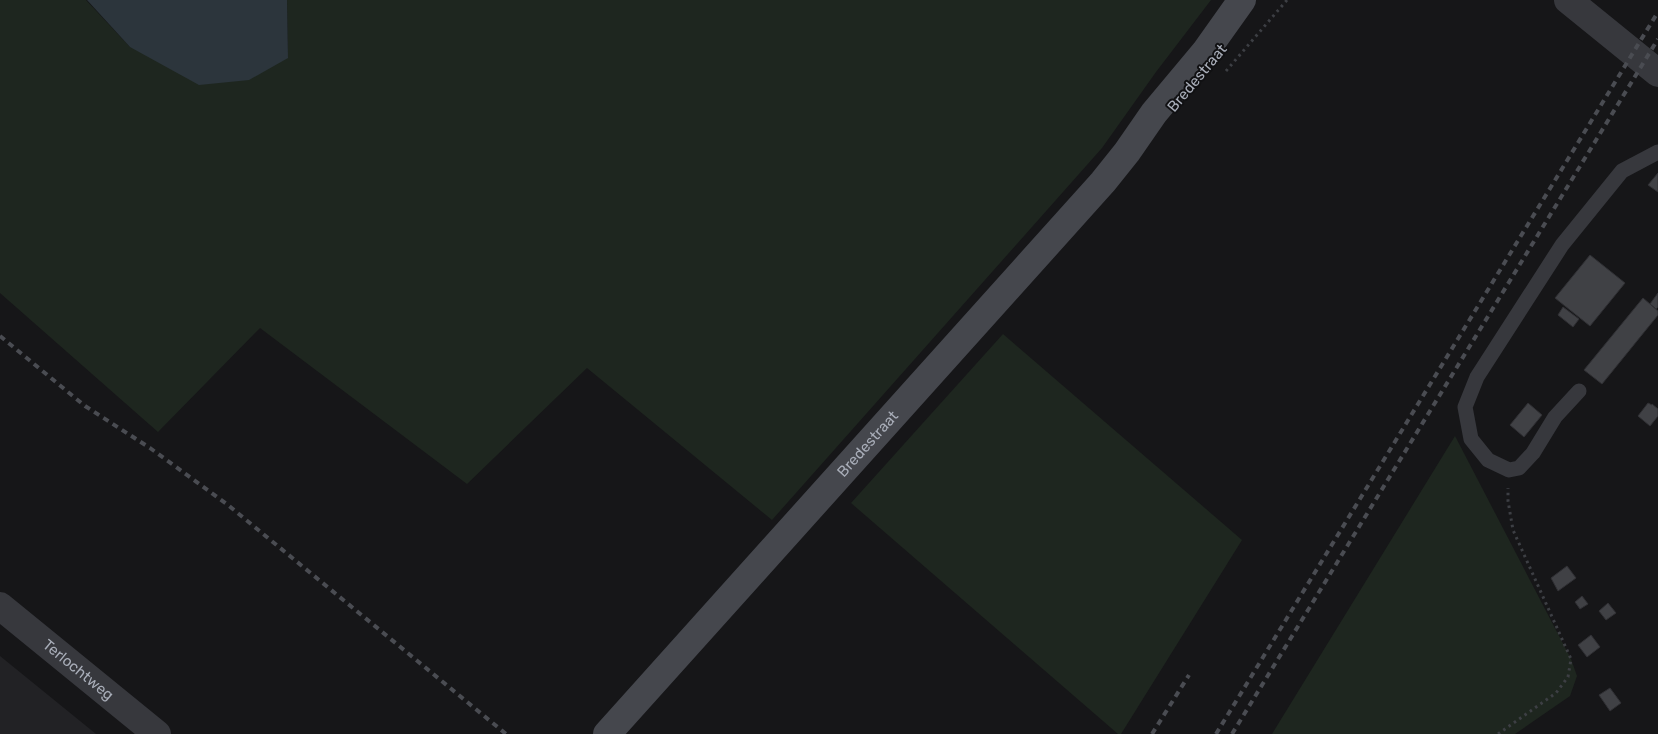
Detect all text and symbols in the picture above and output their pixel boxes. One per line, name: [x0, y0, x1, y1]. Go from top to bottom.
street label: Bredestraat: [1164, 40, 1231, 115]
street label: Bredestraat: [833, 407, 902, 481]
street label: Terlochtweg: [39, 636, 117, 704]

